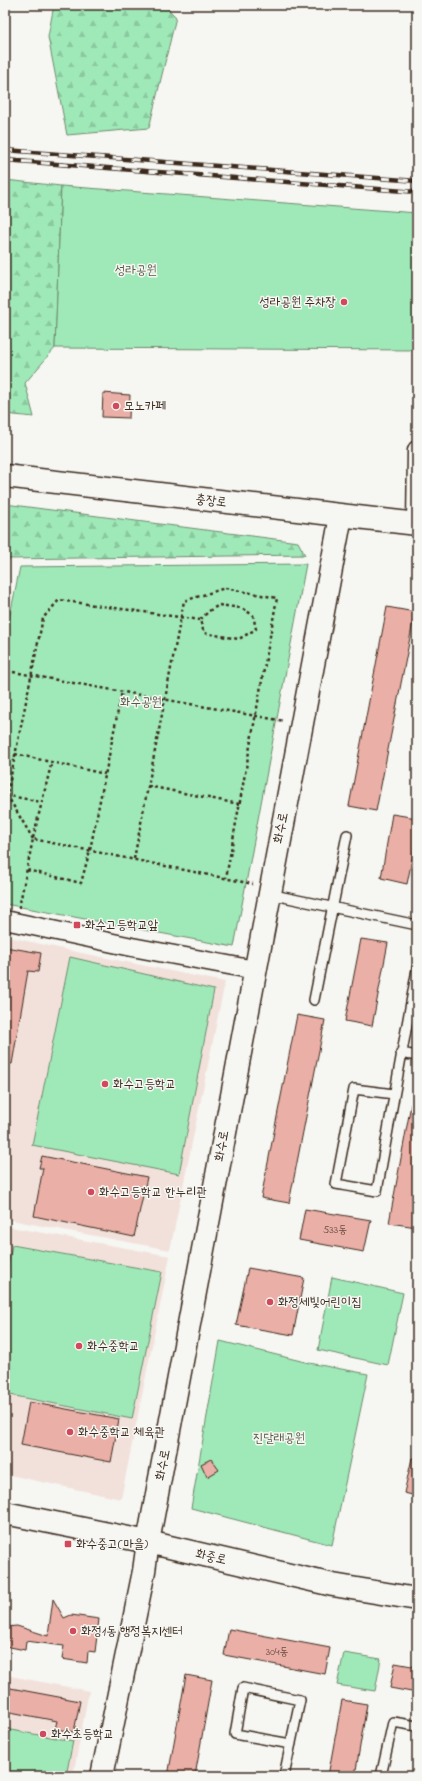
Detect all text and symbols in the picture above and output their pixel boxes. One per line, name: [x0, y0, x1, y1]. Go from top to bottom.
park label: 성라공원: [115, 261, 157, 280]
place label: 성라공원 주차장: [260, 293, 336, 312]
marker: 성라공원 주차장: [339, 297, 349, 307]
place label: 모노카페: [124, 397, 166, 416]
marker: 모노카페: [111, 401, 121, 411]
street label: 충장로: [194, 490, 228, 512]
park label: 화수공원: [120, 693, 162, 712]
street label: 화수로: [269, 811, 293, 845]
place label: 화수고등학교앞: [85, 916, 159, 935]
marker: 화수고등학교앞: [72, 920, 82, 930]
place label: 화수고등학교: [113, 1075, 176, 1094]
marker: 화수고등학교: [100, 1079, 110, 1089]
street label: 화수로: [210, 1129, 234, 1163]
place label: 화수고등학교 한누리관: [99, 1183, 207, 1202]
marker: 화수고등학교 한누리관: [86, 1187, 96, 1197]
house number: 533동: [323, 1222, 347, 1238]
place label: 화정세빛어린이집: [278, 1293, 362, 1312]
marker: 화정세빛어린이집: [265, 1297, 275, 1307]
place label: 화수중학교: [87, 1337, 139, 1356]
marker: 화수중학교: [74, 1341, 84, 1351]
place label: 화수중학교 체육관: [78, 1423, 165, 1442]
marker: 화수중학교 체육관: [65, 1427, 75, 1437]
park label: 진달래공원: [253, 1429, 305, 1448]
street label: 화수로: [151, 1448, 175, 1482]
place label: 화수중고(마을): [76, 1535, 148, 1554]
marker: 화수중고(마을): [63, 1539, 73, 1549]
street label: 화중로: [194, 1544, 228, 1570]
place label: 화정1동 행정복지센터: [81, 1622, 183, 1641]
marker: 화정1동 행정복지센터: [68, 1626, 78, 1636]
house number: 304동: [266, 1644, 288, 1660]
place label: 화수초등학교: [51, 1725, 114, 1744]
marker: 화수초등학교: [38, 1729, 48, 1739]

